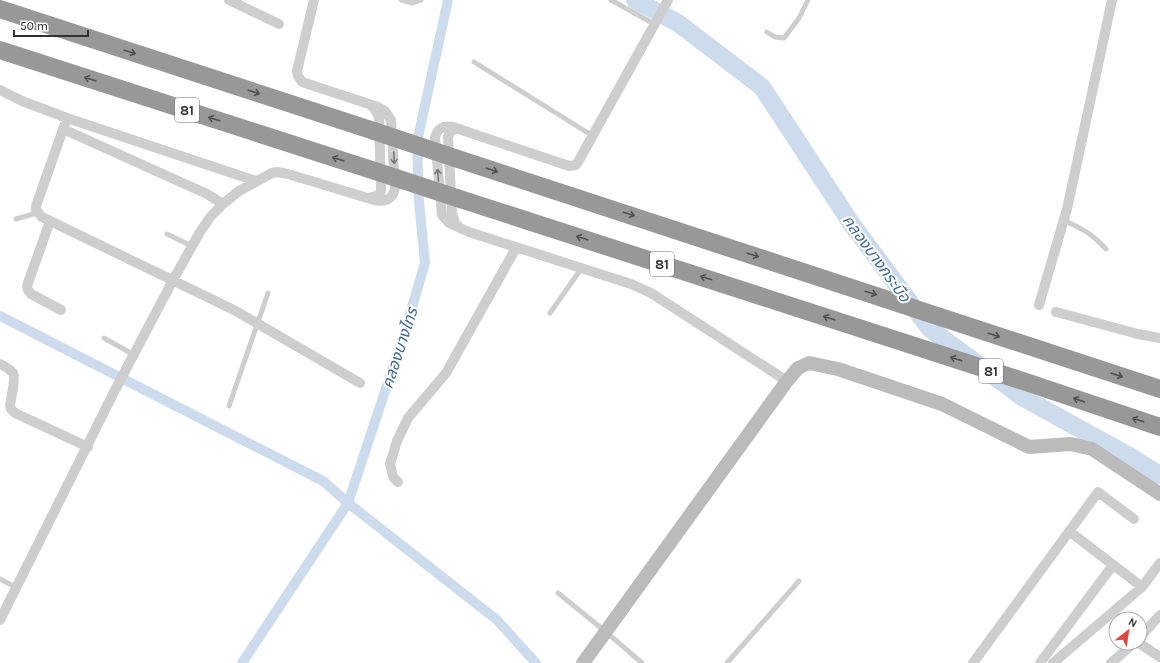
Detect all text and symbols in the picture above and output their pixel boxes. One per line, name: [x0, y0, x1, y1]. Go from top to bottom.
scale bar: [14, 12, 88, 38]
text: 50 m: [20, 19, 48, 33]
one-way arrow: [124, 48, 136, 56]
one-way arrow: [84, 75, 97, 82]
one-way arrow: [247, 89, 260, 96]
road number: 81: [175, 98, 199, 122]
one-way arrow: [208, 115, 221, 122]
one-way arrow: [390, 152, 397, 165]
one-way arrow: [331, 155, 344, 162]
one-way arrow: [486, 167, 499, 174]
one-way arrow: [435, 169, 442, 182]
one-way arrow: [623, 211, 635, 219]
water label: คลองบางกระบือ: [839, 211, 915, 306]
one-way arrow: [575, 234, 588, 241]
road number: 81: [650, 252, 674, 276]
one-way arrow: [746, 252, 759, 259]
one-way arrow: [699, 274, 712, 281]
one-way arrow: [864, 290, 876, 298]
water label: คลองบางไทร: [377, 304, 422, 391]
one-way arrow: [823, 314, 836, 321]
one-way arrow: [988, 331, 1000, 339]
one-way arrow: [950, 355, 962, 363]
road number: 81: [979, 359, 1003, 383]
one-way arrow: [1111, 372, 1123, 380]
one-way arrow: [1074, 396, 1086, 404]
one-way arrow: [1132, 416, 1145, 423]
north arrow: [1108, 611, 1148, 651]
text: N: [1126, 615, 1139, 630]

